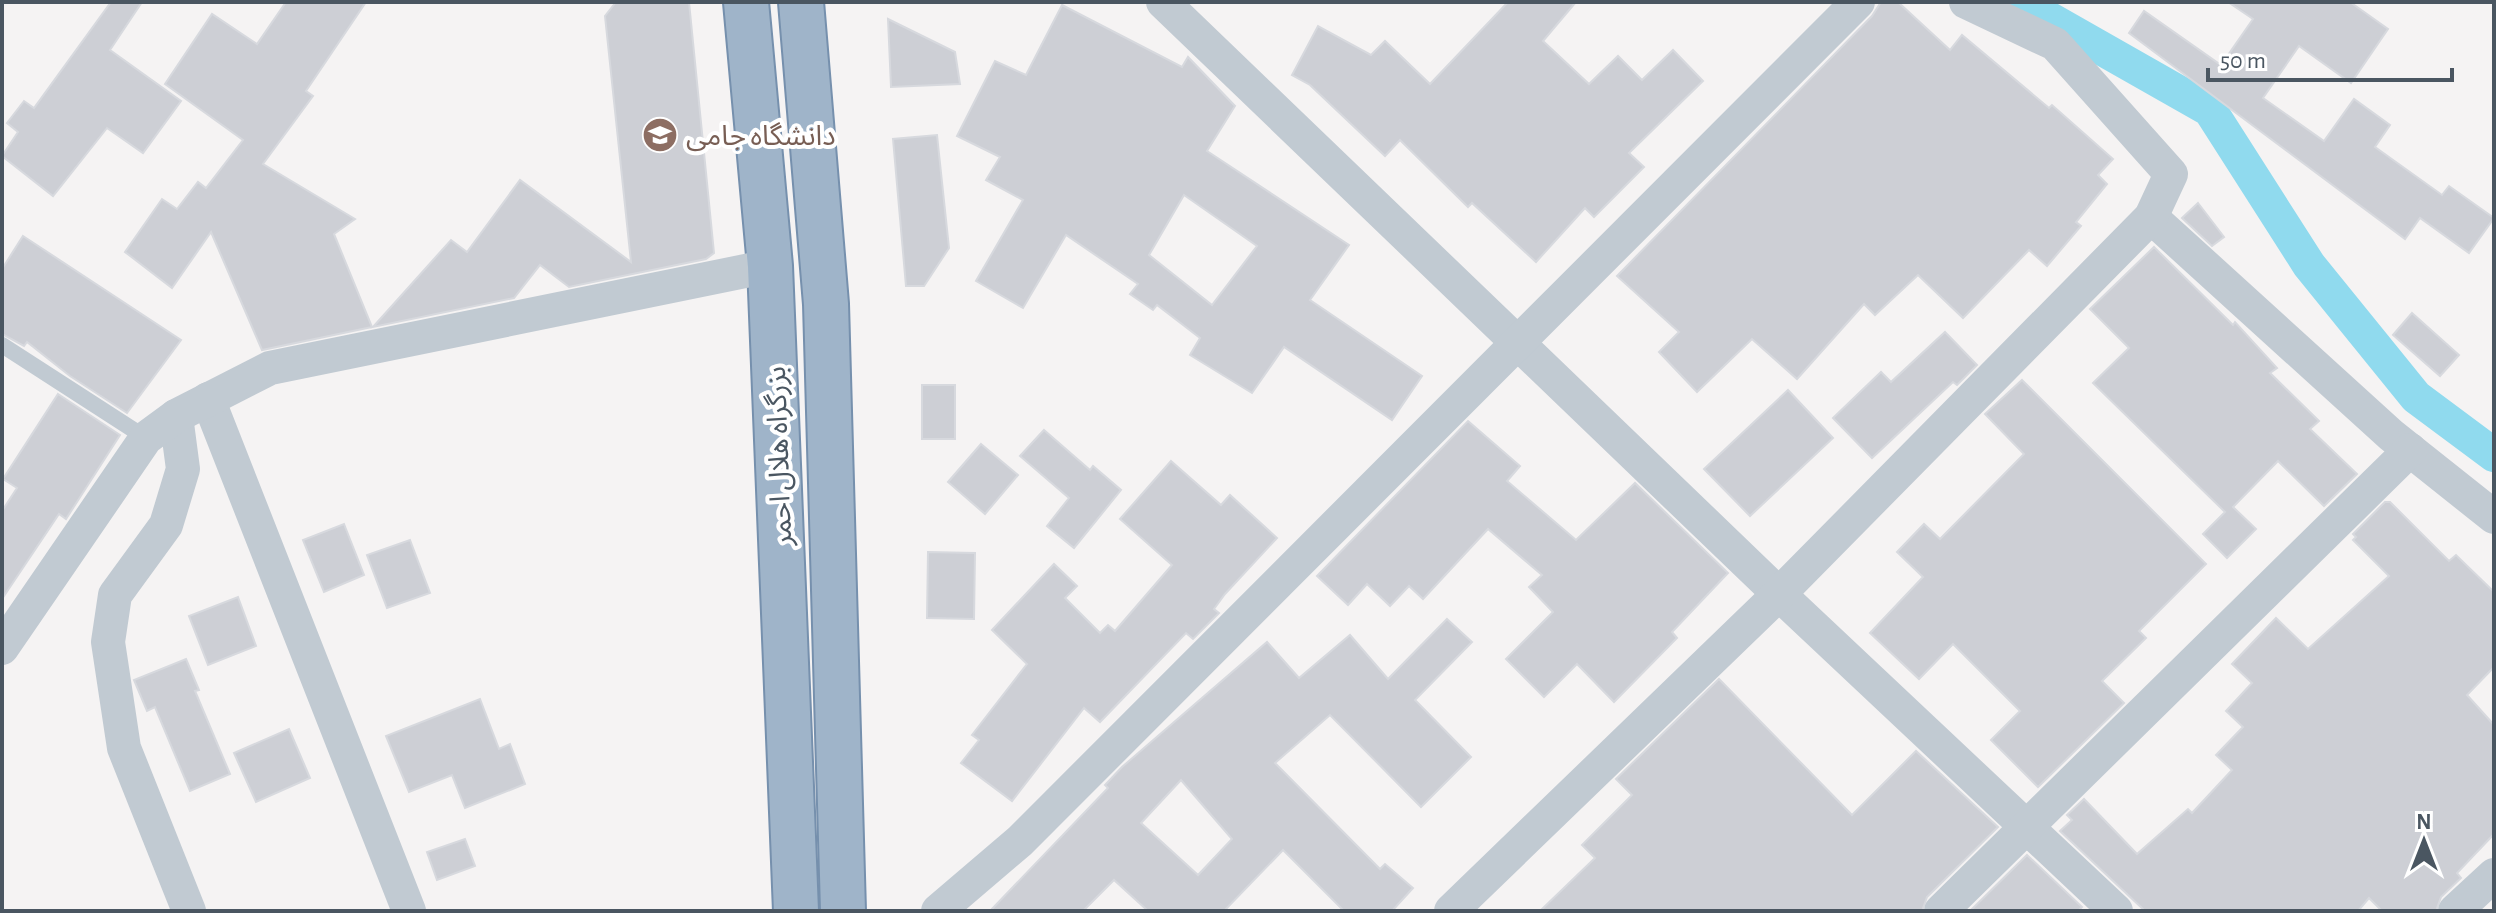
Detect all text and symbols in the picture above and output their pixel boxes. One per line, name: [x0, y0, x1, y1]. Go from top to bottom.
scale bar: [2208, 32, 2452, 82]
text: 50 m: [2220, 49, 2266, 73]
school or university icon: دانشگاه جامی: [641, 116, 679, 154]
place label: دانشگاه جامی: [686, 122, 836, 152]
street label: بزرگراه هلال احمر: [762, 366, 798, 547]
north arrow: [2384, 801, 2464, 881]
text: N: [2416, 811, 2432, 833]

